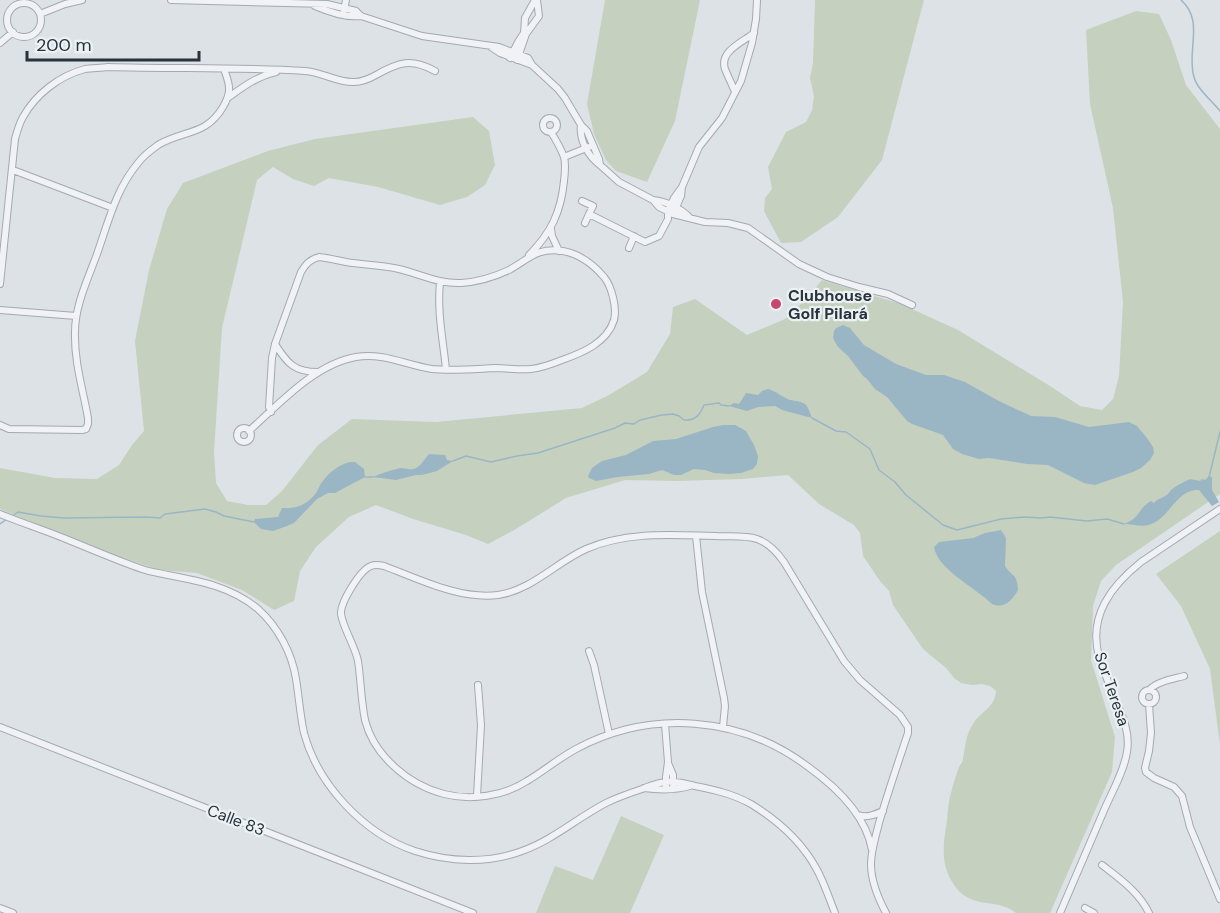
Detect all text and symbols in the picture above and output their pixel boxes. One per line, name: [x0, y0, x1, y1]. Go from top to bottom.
scale bar: [27, 24, 200, 62]
text: 200 m: [36, 33, 92, 57]
place label: Clubhouse Golf Pilará: [788, 285, 872, 324]
marker: Clubhouse Golf Pilará: [769, 297, 783, 311]
street label: Sor Teresa: [1090, 649, 1134, 729]
street label: Calle 83: [204, 799, 268, 841]

